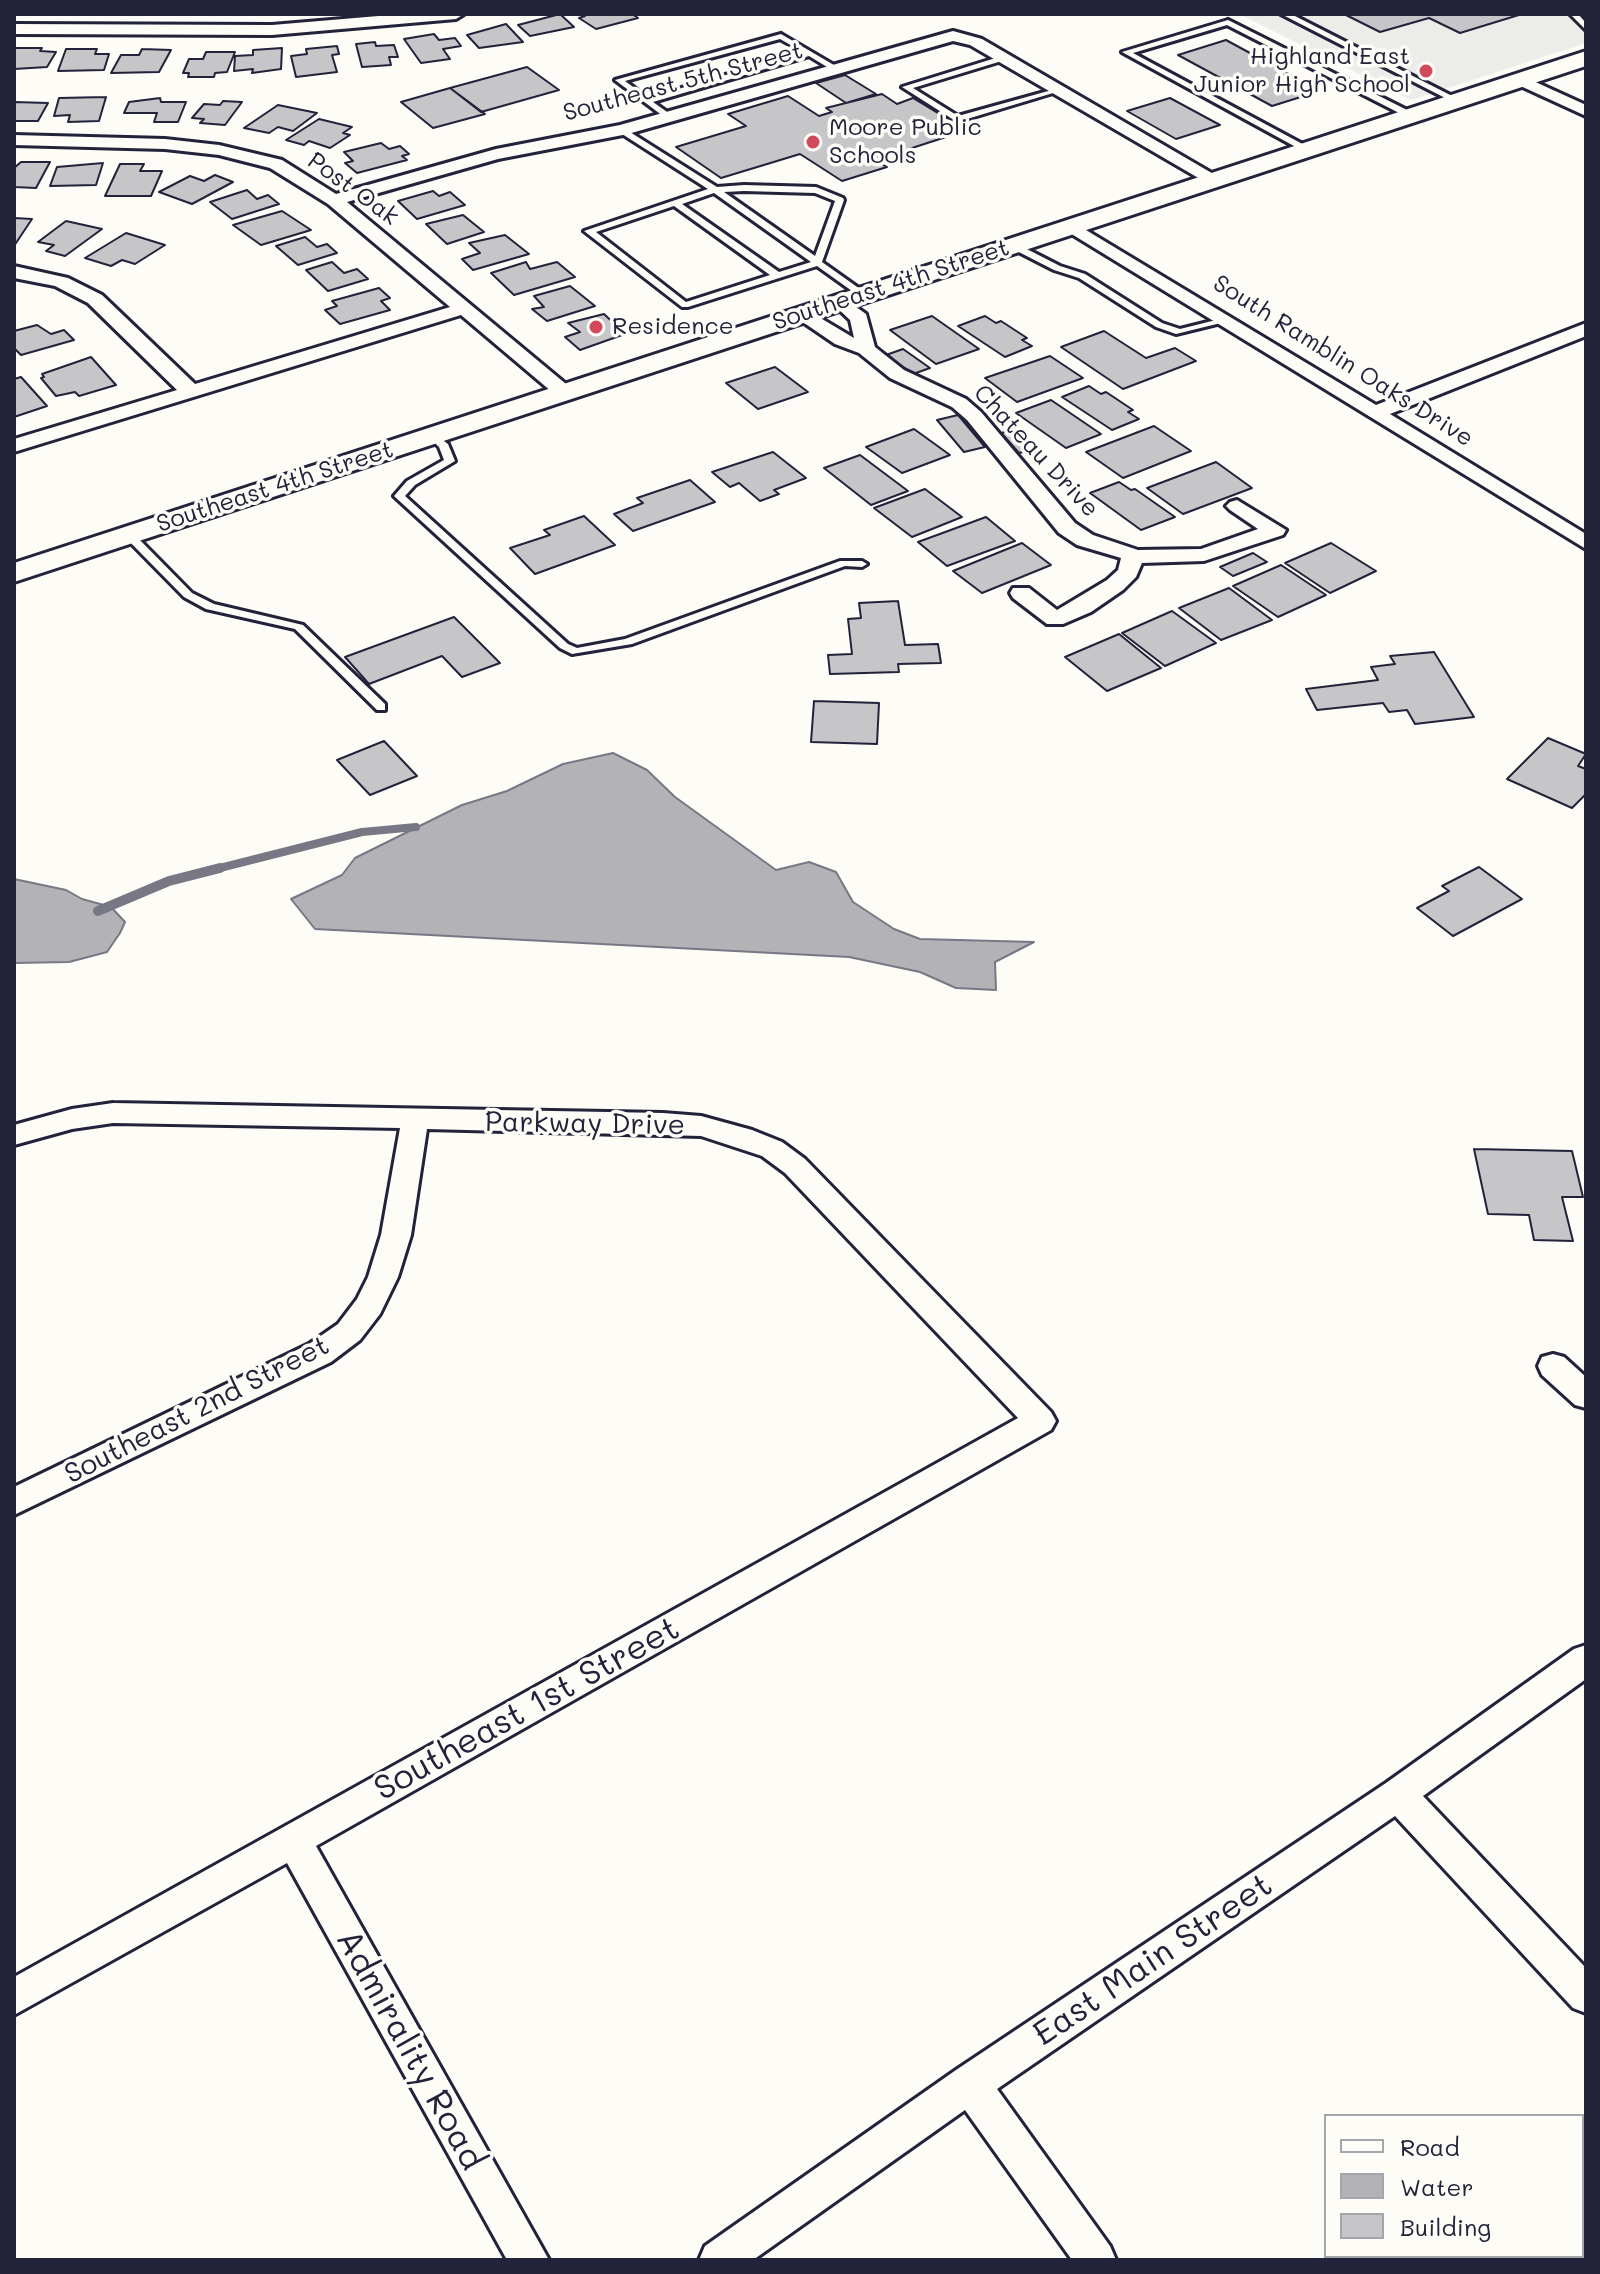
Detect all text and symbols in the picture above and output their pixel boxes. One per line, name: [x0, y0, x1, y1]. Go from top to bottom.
street label: Southeast 5th Street: [560, 36, 806, 128]
place label: Highland East Junior High School: [1194, 43, 1410, 99]
marker: Highland East Junior High School: [1417, 62, 1435, 80]
place label: Moore Public Schools: [829, 114, 982, 170]
marker: Moore Public Schools: [804, 133, 822, 151]
street label: Post Oak: [302, 146, 404, 232]
street label: Southeast 4th Street: [769, 233, 1013, 337]
street label: South Ramblin Oaks Drive: [1208, 269, 1478, 453]
place label: Residence: [612, 313, 734, 341]
marker: Residence: [587, 318, 605, 336]
street label: Chateau Drive: [967, 379, 1105, 523]
street label: Southeast 4th Street: [153, 435, 397, 539]
street label: Parkway Drive: [485, 1105, 685, 1143]
street label: Southeast 2nd Street: [59, 1329, 335, 1491]
street label: Southeast 1st Street: [367, 1608, 687, 1810]
street label: East Main Street: [1026, 1865, 1280, 2055]
street label: Admirality Road: [327, 1923, 493, 2177]
legend: [1324, 2114, 1584, 2258]
text: Road: [1400, 2131, 1460, 2162]
text: Water: [1400, 2171, 1474, 2202]
text: Building: [1400, 2211, 1491, 2242]

